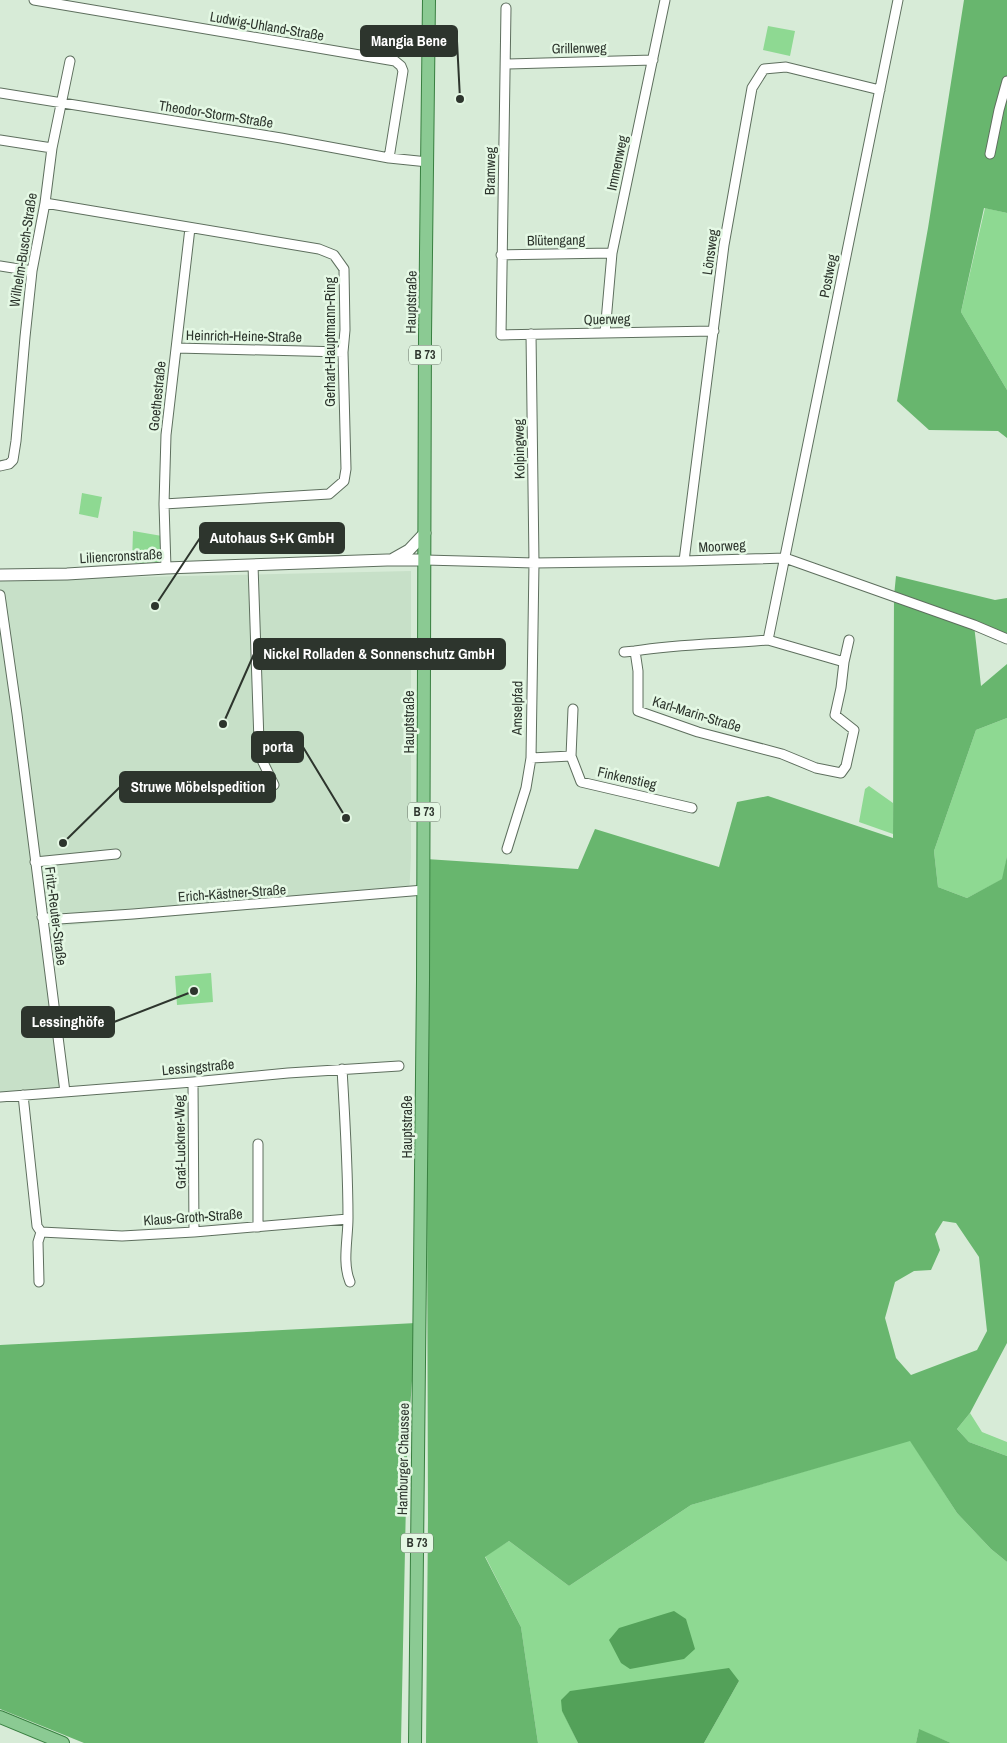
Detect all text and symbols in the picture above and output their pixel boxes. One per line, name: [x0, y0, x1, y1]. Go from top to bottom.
street label: Ludwig-Uhland-Straße: [209, 7, 325, 45]
callout: Mangia Bene: [361, 26, 457, 56]
text: Mangia Bene: [371, 30, 447, 51]
street label: Grillenweg: [551, 39, 607, 57]
street label: Theodor-Storm-Straße: [158, 96, 274, 132]
street label: Immenweg: [602, 133, 632, 192]
street label: Bramweg: [481, 146, 499, 195]
street label: Wilhelm-Busch-Straße: [5, 192, 41, 308]
street label: Lönsweg: [698, 227, 722, 276]
street label: Blütengang: [527, 230, 586, 250]
street label: Postweg: [815, 252, 841, 299]
street label: Hauptstraße: [401, 270, 421, 334]
street label: Gerhart-Hauptmann-Ring: [321, 276, 339, 407]
street label: Querweg: [584, 310, 631, 328]
street label: Heinrich-Heine-Straße: [186, 326, 302, 346]
road number: B 73: [409, 346, 441, 364]
street label: Goethestraße: [144, 360, 170, 432]
street label: Kolpingweg: [509, 418, 529, 479]
callout: Autohaus S+K GmbH: [200, 523, 344, 553]
text: Autohaus S+K GmbH: [210, 527, 334, 548]
street label: Moorweg: [698, 536, 747, 556]
street label: Liliencronstraße: [79, 545, 163, 567]
callout: Nickel Rolladen & Sonnenschutz GmbH: [254, 639, 505, 669]
text: Nickel Rolladen & Sonnenschutz GmbH: [263, 643, 495, 664]
street label: Amselpfad: [508, 681, 526, 736]
street label: Hauptstraße: [400, 690, 418, 754]
street label: Karl-Marin-Straße: [650, 692, 744, 736]
callout: porta: [252, 732, 303, 762]
text: porta: [263, 736, 294, 757]
street label: Finkenstieg: [596, 762, 659, 794]
callout: Struwe Möbelspedition: [120, 772, 275, 802]
text: Struwe Möbelspedition: [131, 776, 265, 797]
road number: B 73: [408, 802, 440, 822]
street label: Fritz-Reuter-Straße: [41, 866, 71, 966]
street label: Erich-Kästner-Straße: [177, 880, 287, 906]
callout: Lessinghöfe: [22, 1007, 114, 1037]
text: Lessinghöfe: [32, 1011, 104, 1032]
street label: Lessingstraße: [161, 1055, 235, 1079]
street label: Graf-Luckner-Weg: [170, 1094, 190, 1189]
street label: Hauptstraße: [398, 1095, 416, 1159]
street label: Klaus-Groth-Straße: [143, 1205, 243, 1229]
street label: Hamburger Chaussee: [393, 1403, 413, 1515]
road number: B 73: [401, 1534, 433, 1552]

